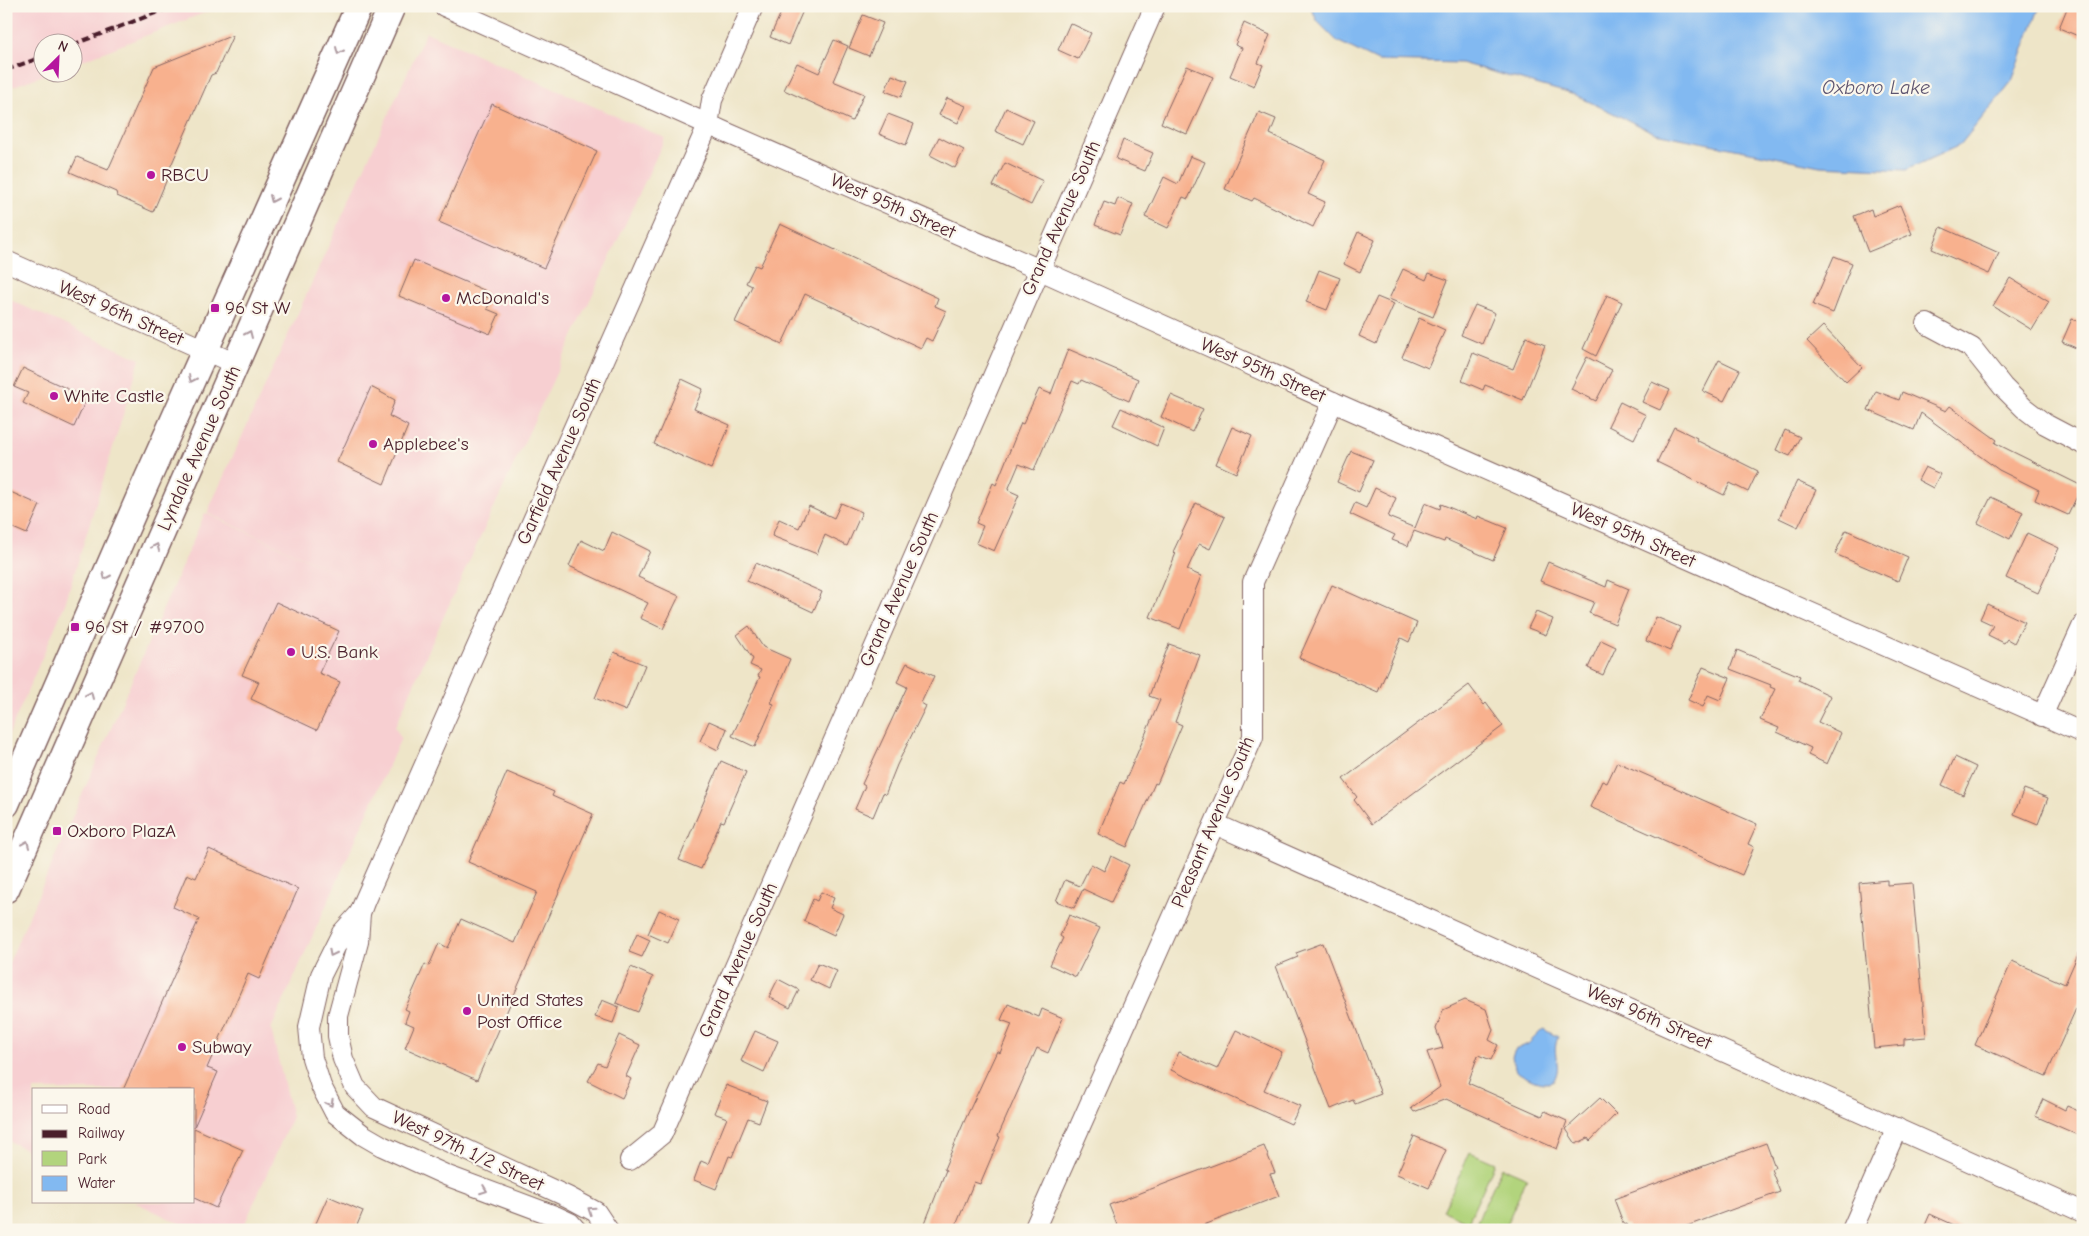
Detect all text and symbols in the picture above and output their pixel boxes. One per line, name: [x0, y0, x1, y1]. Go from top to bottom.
north arrow: [32, 32, 82, 82]
text: N: [55, 37, 71, 56]
one-way arrow: [335, 46, 346, 55]
water label: Oxboro Lake: [1822, 76, 1930, 99]
street label: Grand Avenue South: [1017, 137, 1105, 299]
place label: RBCU: [161, 164, 209, 186]
marker: RBCU: [145, 169, 157, 181]
street label: West 95th Street: [827, 169, 959, 244]
one-way arrow: [268, 194, 279, 203]
street label: West 96th Street: [55, 276, 187, 351]
place label: McDonald's: [456, 287, 549, 309]
marker: McDonald's: [440, 292, 452, 304]
place label: 96 St W: [225, 297, 291, 319]
marker: 96 St W: [209, 302, 221, 314]
one-way arrow: [243, 330, 254, 339]
street label: West 95th Street: [1197, 333, 1329, 408]
street label: Lyndale Avenue South: [153, 362, 245, 534]
one-way arrow: [188, 374, 199, 383]
street label: Garfield Avenue South: [512, 374, 606, 548]
place label: White Castle: [64, 385, 164, 407]
marker: White Castle: [48, 390, 60, 402]
place label: Applebee's: [383, 433, 469, 455]
marker: Applebee's: [367, 438, 379, 450]
street label: West 95th Street: [1567, 498, 1699, 573]
street label: Grand Avenue South: [855, 508, 943, 670]
one-way arrow: [149, 543, 160, 552]
one-way arrow: [102, 571, 112, 580]
place label: 96 St / #9700: [85, 616, 205, 638]
marker: 96 St / #9700: [69, 621, 81, 633]
place label: U.S. Bank: [301, 641, 379, 663]
marker: U.S. Bank: [285, 646, 297, 658]
one-way arrow: [84, 691, 95, 700]
street label: Pleasant Avenue South: [1167, 733, 1259, 911]
place label: Oxboro PlazA: [67, 820, 176, 842]
marker: Oxboro PlazA: [51, 825, 63, 837]
one-way arrow: [20, 841, 30, 849]
street label: Grand Avenue South: [694, 879, 782, 1041]
one-way arrow: [328, 947, 338, 956]
street label: West 96th Street: [1583, 980, 1715, 1055]
place label: United States Post Office: [477, 989, 583, 1033]
marker: United States Post Office: [461, 1005, 473, 1017]
place label: Subway: [192, 1036, 252, 1058]
marker: Subway: [176, 1041, 188, 1053]
legend: [32, 1088, 195, 1204]
one-way arrow: [324, 1097, 334, 1106]
text: Road: [78, 1100, 110, 1118]
street label: West 97th 1/2 Street: [389, 1106, 548, 1196]
text: Railway: [78, 1124, 125, 1142]
text: Park: [78, 1150, 107, 1168]
text: Water: [78, 1174, 115, 1192]
one-way arrow: [479, 1183, 488, 1194]
one-way arrow: [587, 1207, 596, 1217]

